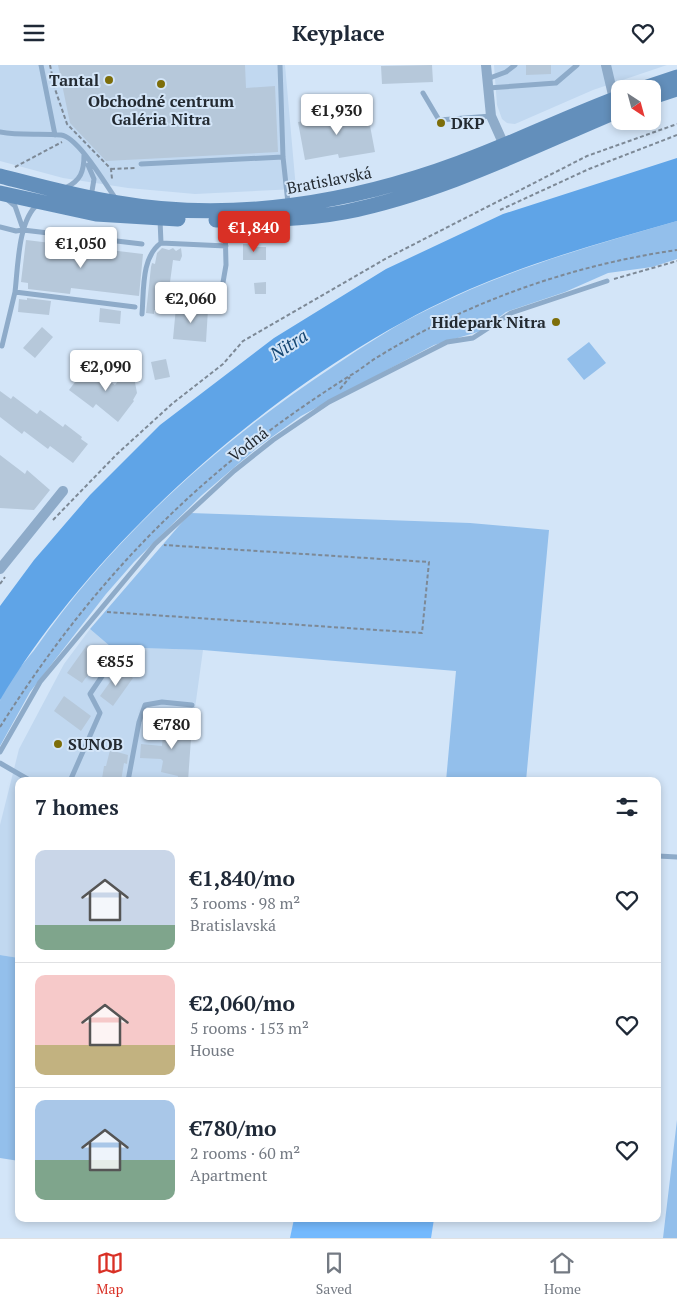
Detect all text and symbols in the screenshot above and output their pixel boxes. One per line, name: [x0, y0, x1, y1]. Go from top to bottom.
text: Keyplace: [292, 18, 385, 47]
icon: menu: [20, 19, 48, 47]
icon: heart: [629, 19, 657, 47]
place label: Tantal: [49, 69, 99, 91]
marker: Tantal: [103, 74, 115, 86]
marker: Obchodné centrum Galéria Nitra: [155, 78, 167, 90]
north arrow: [611, 80, 661, 130]
map controls: [611, 80, 661, 130]
place label: Obchodné centrum Galéria Nitra: [88, 90, 234, 130]
pin: €1,930: [296, 93, 378, 136]
text: €1,930: [312, 99, 362, 121]
place label: DKP: [451, 112, 484, 134]
marker: DKP: [435, 117, 447, 129]
street label: Bratislavská: [285, 161, 373, 199]
pin: €1,840: [213, 211, 295, 253]
text: €1,840: [229, 216, 279, 238]
pin: €1,050: [40, 227, 122, 269]
text: €1,050: [56, 232, 106, 254]
pin: €2,060: [150, 281, 232, 324]
text: €2,060: [166, 287, 216, 309]
place label: Hidepark Nitra: [431, 311, 546, 333]
marker: Hidepark Nitra: [550, 316, 562, 328]
water label: Nitra: [264, 323, 312, 366]
pin: €2,090: [65, 349, 147, 392]
text: €2,090: [81, 355, 131, 377]
street label: Vodná: [224, 422, 272, 466]
pin: €855: [86, 645, 146, 687]
text: €855: [98, 650, 134, 672]
pin: €780: [142, 707, 202, 750]
text: €780: [154, 713, 190, 735]
place label: SUNOB: [68, 733, 123, 755]
marker: SUNOB: [52, 738, 64, 750]
text: 7 homes: [35, 793, 119, 821]
icon: filters: [613, 793, 641, 821]
text: €1,840/mo: [190, 864, 295, 892]
icon: home: [75, 870, 135, 930]
icon: heart: [613, 886, 641, 914]
text: 3 rooms · 98 m²: [190, 892, 300, 914]
text: Bratislavská: [190, 914, 276, 936]
text: €2,060/mo: [190, 989, 295, 1017]
icon: home: [75, 995, 135, 1055]
icon: heart: [613, 1011, 641, 1039]
text: 5 rooms · 153 m²: [190, 1017, 309, 1039]
text: House: [190, 1039, 235, 1061]
text: €780/mo: [190, 1114, 277, 1142]
icon: home: [75, 1120, 135, 1180]
icon: heart: [613, 1136, 641, 1164]
text: 2 rooms · 60 m²: [190, 1142, 300, 1164]
text: Apartment: [190, 1164, 267, 1186]
tab: Map: [96, 1249, 124, 1298]
tab: Saved: [316, 1249, 352, 1298]
tab: Home: [544, 1249, 581, 1298]

